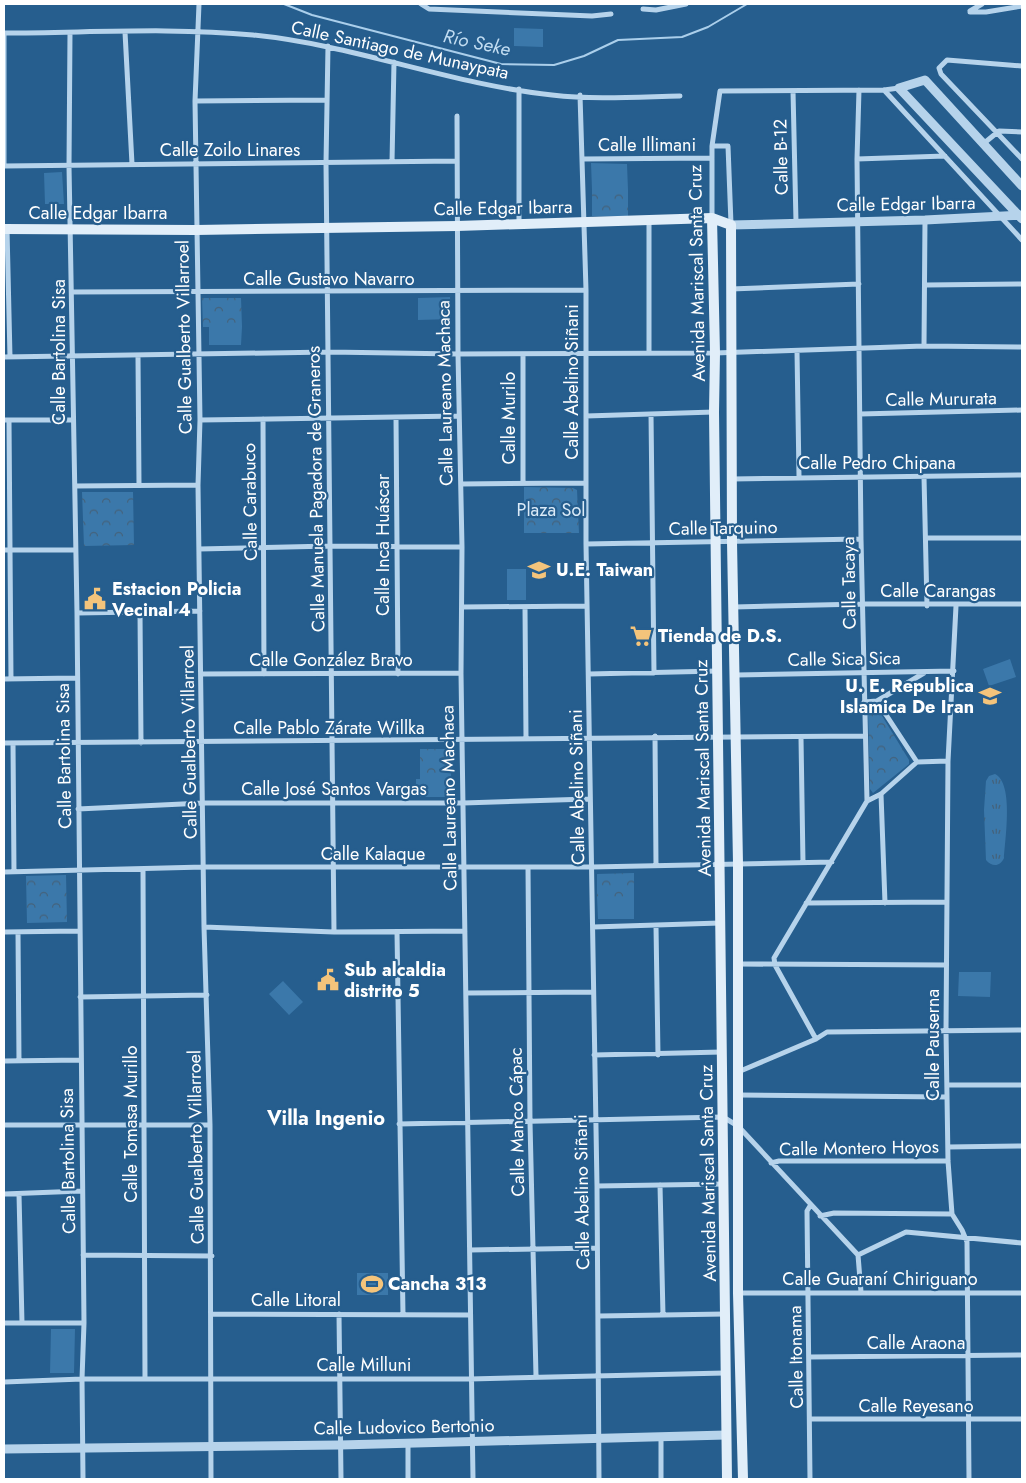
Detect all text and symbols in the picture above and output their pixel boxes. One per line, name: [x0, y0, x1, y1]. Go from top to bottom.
street label: Calle Santiago de Munaypata: [289, 14, 511, 86]
water label: Río Seke: [441, 22, 513, 63]
street label: Calle B-12: [767, 119, 795, 195]
street label: Calle Illimani: [598, 132, 696, 158]
street label: Calle Zoilo Linares: [160, 137, 300, 163]
street label: Avenida Mariscal Santa Cruz: [682, 164, 712, 382]
street label: Calle Edgar Ibarra: [836, 190, 976, 218]
street label: Calle Edgar Ibarra: [433, 194, 573, 222]
street label: Calle Edgar Ibarra: [29, 200, 167, 226]
street label: Calle Gualberto Villarroel: [169, 240, 199, 434]
street label: Calle Gustavo Navarro: [243, 266, 415, 292]
street label: Calle Bartolina Sisa: [46, 279, 72, 425]
street label: Calle Laureano Machaca: [430, 300, 460, 486]
street label: Calle Abelino Siñani: [559, 304, 585, 460]
street label: Calle Manuela Pagadora de Graneros: [301, 346, 331, 632]
street label: Calle Murilo: [496, 371, 522, 464]
street label: Calle Mururata: [885, 385, 997, 413]
street label: Calle Carabuco: [236, 443, 264, 561]
street label: Calle Pedro Chipana: [798, 450, 956, 476]
street label: Calle Inca Huáscar: [370, 473, 396, 616]
park label: Plaza Sol: [517, 497, 585, 523]
street label: Calle Tarquino: [668, 514, 778, 542]
street label: Calle Tacaya: [835, 536, 863, 630]
school or university icon: U.E. Taiwan: [526, 557, 552, 583]
place label: U.E. Taiwan: [556, 557, 653, 583]
place label: Estacion Policia Vecinal 4: [111, 576, 241, 623]
street label: Calle Carangas: [880, 578, 996, 604]
public building icon: Estacion Policia Vecinal 4: [82, 586, 108, 612]
supermarket icon: Tienda de D.S.: [628, 623, 654, 649]
place label: Tienda de D.S.: [658, 623, 782, 649]
street label: Calle Gualberto Villarroel: [174, 645, 204, 839]
street label: Calle Sica Sica: [787, 645, 901, 673]
street label: Calle González Bravo: [249, 647, 413, 673]
street label: Avenida Mariscal Santa Cruz: [688, 659, 718, 877]
place label: U. E. Republica Islamica De Iran: [840, 673, 974, 720]
street label: Calle Bartolina Sisa: [50, 683, 78, 829]
school or university icon: U. E. Republica Islamica De Iran: [977, 683, 1003, 709]
street label: Calle Laureano Machaca: [434, 705, 464, 891]
street label: Calle Abelino Siñani: [563, 709, 591, 865]
street label: Calle Pablo Zárate Willka: [233, 715, 425, 741]
street label: Calle José Santos Vargas: [241, 776, 427, 802]
street label: Calle Kalaque: [321, 841, 425, 867]
place label: Sub alcaldia distrito 5: [344, 957, 446, 1004]
public building icon: Sub alcaldia distrito 5: [315, 967, 341, 993]
street label: Calle Pauserna: [920, 989, 946, 1101]
street label: Calle Tomasa Murillo: [118, 1045, 144, 1203]
street label: Calle Manco Cápac: [503, 1047, 531, 1197]
street label: Calle Gualberto Villarroel: [181, 1050, 211, 1244]
street label: Avenida Mariscal Santa Cruz: [693, 1064, 723, 1282]
street label: Calle Bartolina Sisa: [54, 1088, 82, 1234]
district label: Villa Ingenio: [266, 1104, 385, 1133]
street label: Calle Abelino Siñani: [568, 1114, 596, 1270]
street label: Calle Montero Hoyos: [779, 1134, 939, 1162]
street label: Calle Guaraní Chiriguano: [782, 1266, 978, 1292]
sports icon: Cancha 313: [359, 1271, 385, 1297]
place label: Cancha 313: [388, 1271, 486, 1297]
street label: Calle Litoral: [251, 1287, 341, 1313]
street label: Calle Itonama: [782, 1305, 810, 1409]
street label: Calle Araona: [867, 1330, 965, 1356]
street label: Calle Milluni: [316, 1352, 412, 1378]
street label: Calle Reyesano: [858, 1393, 974, 1419]
street label: Calle Ludovico Bertonio: [313, 1412, 495, 1442]

